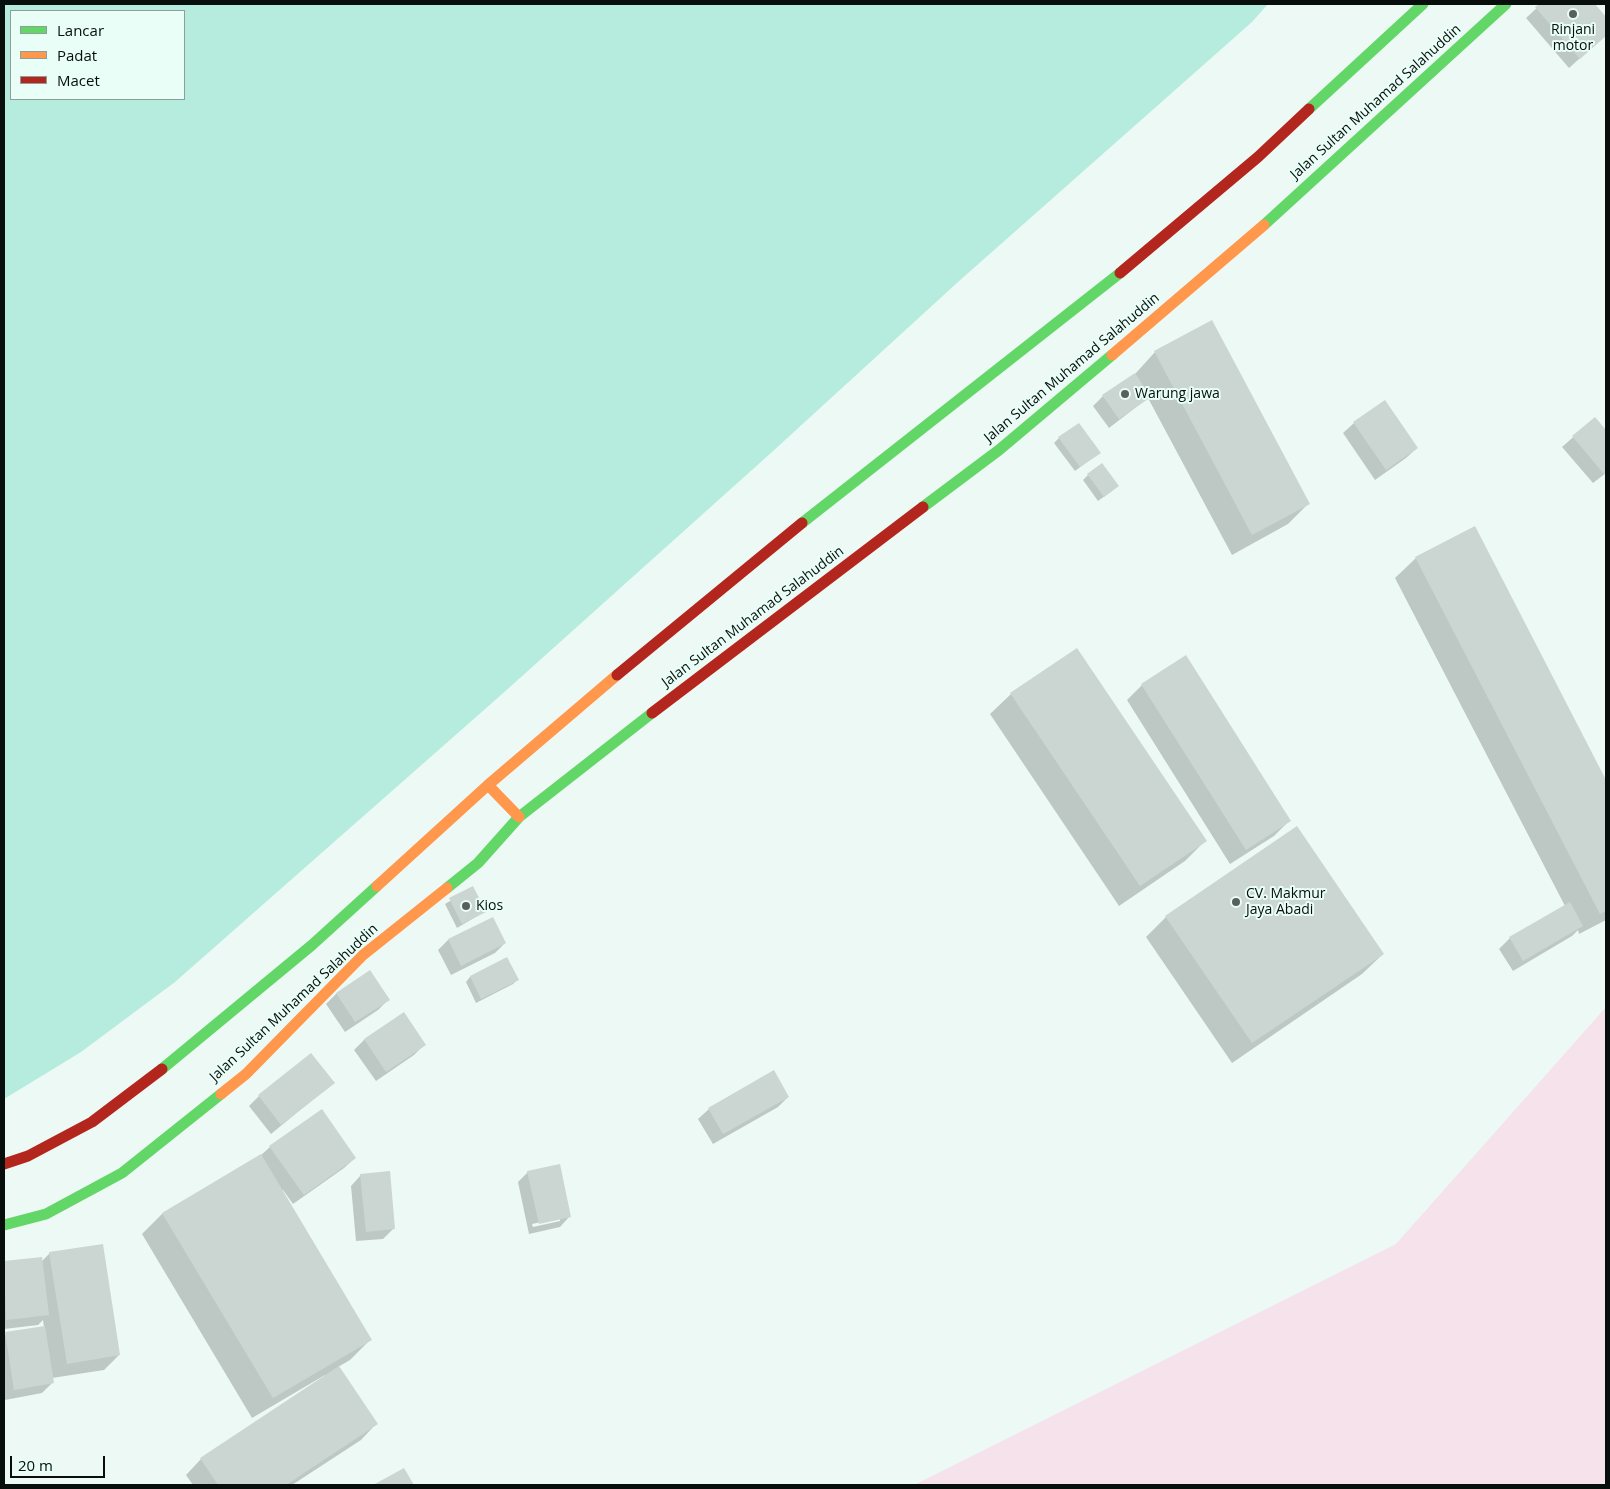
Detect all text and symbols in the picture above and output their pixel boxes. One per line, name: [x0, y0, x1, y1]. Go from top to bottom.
marker: Rinjani motor: [1567, 8, 1579, 20]
legend: [10, 10, 185, 100]
text: Lancar: [57, 20, 104, 40]
street label: Jalan Sultan Muhamad Salahuddin: [1287, 21, 1465, 183]
place label: Rinjani motor: [1551, 22, 1595, 54]
text: Padat: [57, 45, 97, 65]
text: Macet: [57, 70, 100, 90]
street label: Jalan Sultan Muhamad Salahuddin: [981, 290, 1163, 446]
place label: Warung jawa: [1135, 386, 1220, 402]
marker: Warung jawa: [1119, 388, 1131, 400]
street label: Jalan Sultan Muhamad Salahuddin: [659, 543, 847, 691]
place label: CV. Makmur Jaya Abadi: [1246, 886, 1325, 919]
marker: CV. Makmur Jaya Abadi: [1230, 896, 1242, 908]
place label: Kios: [476, 898, 503, 914]
marker: Kios: [460, 900, 472, 912]
street label: Jalan Sultan Muhamad Salahuddin: [207, 921, 381, 1085]
scale bar: [12, 1446, 108, 1478]
text: 20 m: [18, 1455, 53, 1475]

